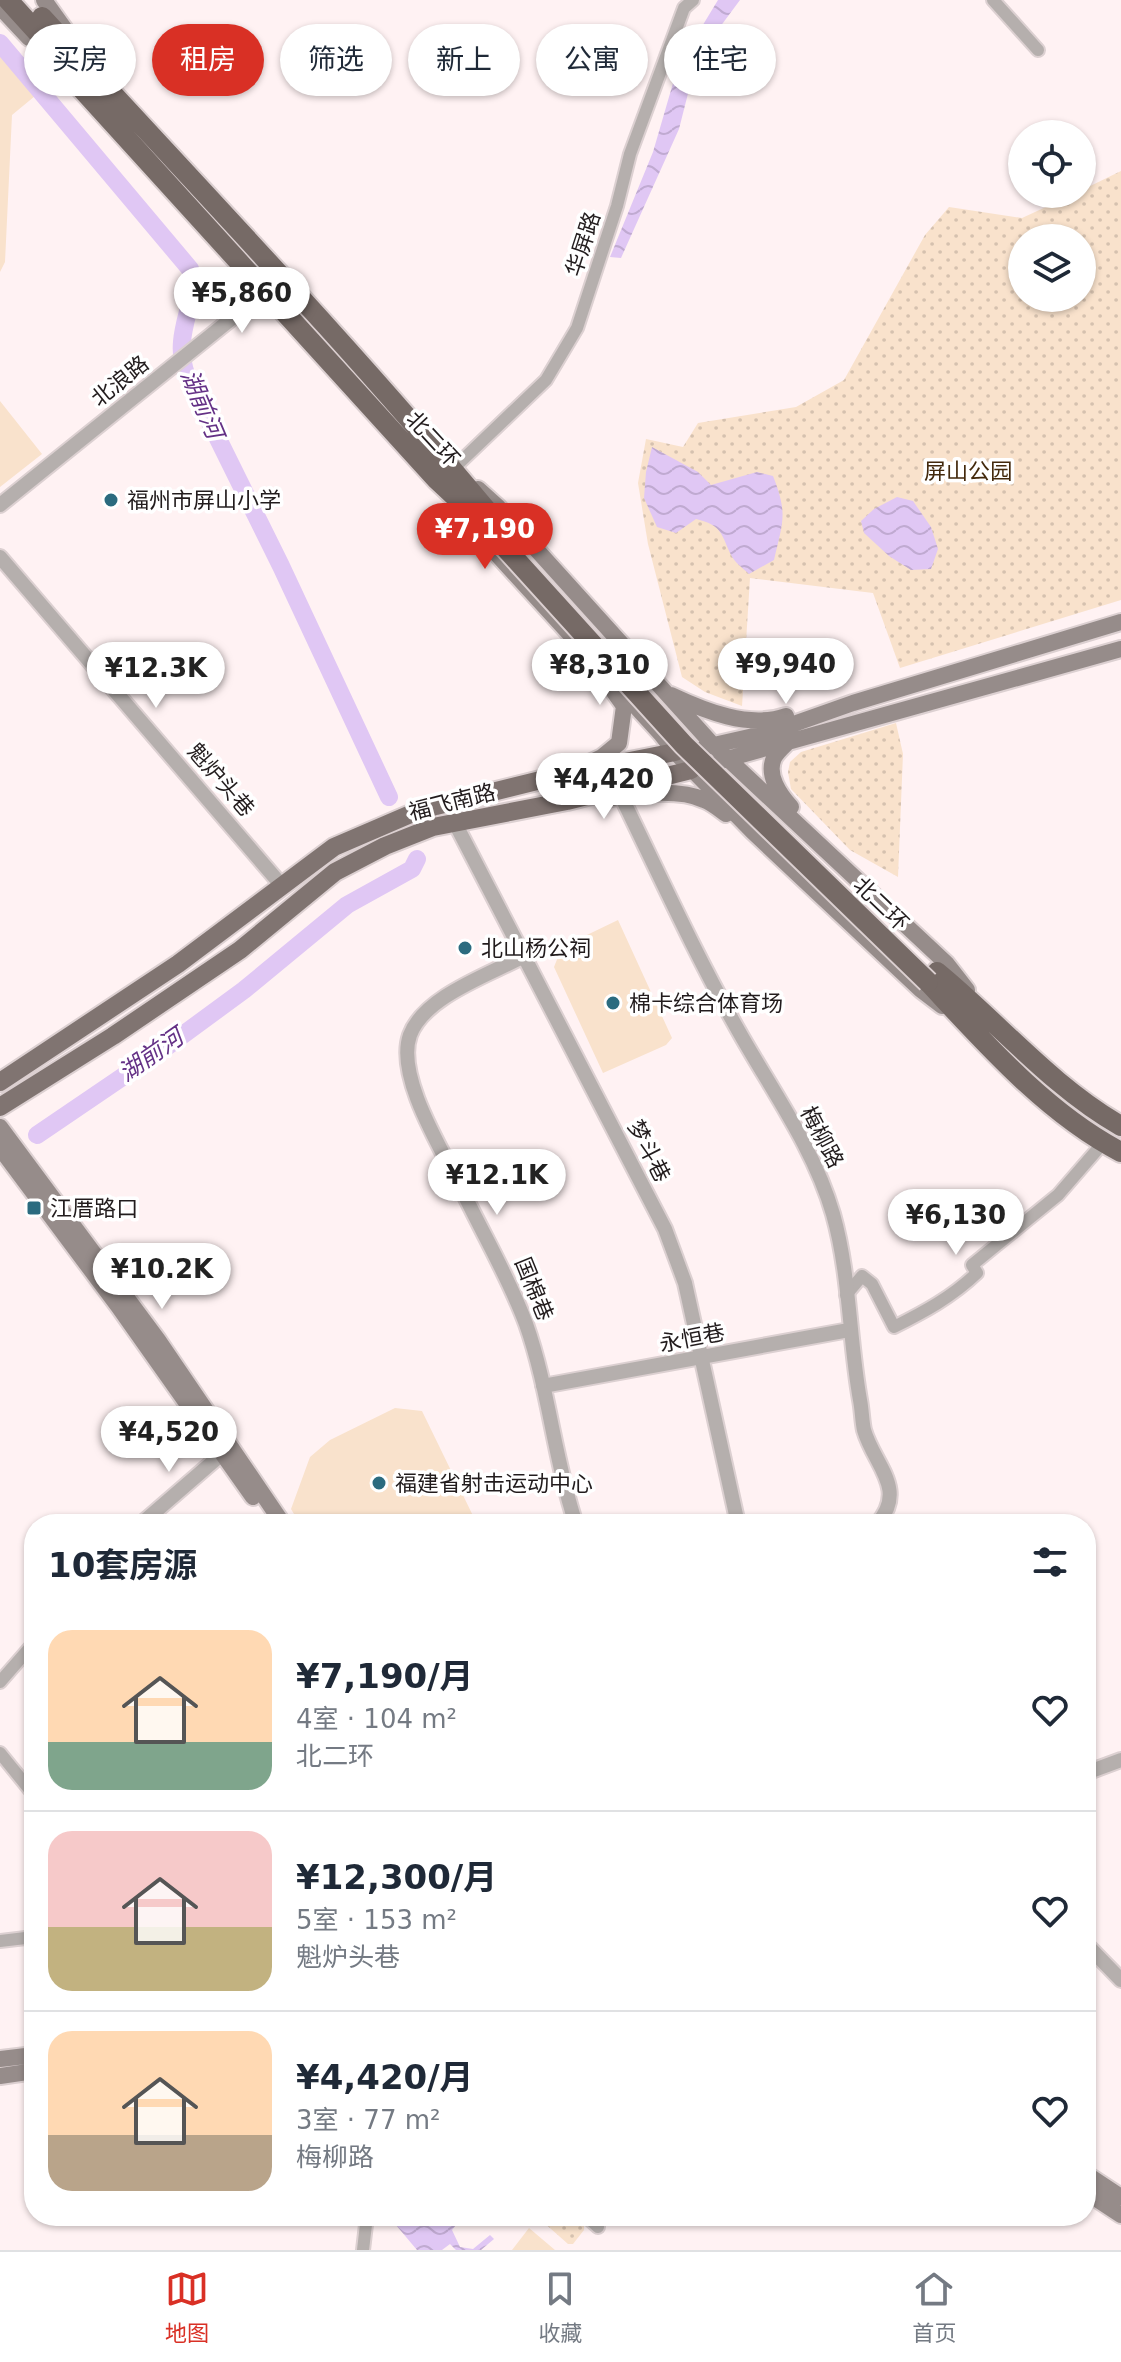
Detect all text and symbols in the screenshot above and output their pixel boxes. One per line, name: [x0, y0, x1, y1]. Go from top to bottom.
chip: 买房: [24, 24, 136, 96]
chip: 租房: [152, 24, 264, 96]
chip: 筛选: [280, 24, 392, 96]
chip: 新上: [408, 24, 520, 96]
chip: 公寓: [536, 24, 648, 96]
chip: 住宅: [664, 24, 776, 96]
map controls: [1008, 120, 1096, 312]
button: locate: [1008, 120, 1096, 208]
street label: 华屏路: [561, 209, 605, 279]
button: layers: [1008, 224, 1096, 312]
pin: ¥5,860: [177, 267, 307, 335]
text: ¥5,860: [192, 278, 292, 308]
street label: 北浪路: [86, 351, 154, 411]
water label: 湖前河: [175, 365, 231, 446]
street label: 北二环: [401, 406, 465, 472]
park label: 屏山公园: [924, 459, 1012, 484]
place label: 福州市屏山小学: [127, 488, 281, 513]
marker: 福州市屏山小学: [102, 491, 120, 509]
pin: ¥7,190: [420, 503, 550, 571]
text: ¥7,190: [435, 514, 535, 544]
pin: ¥9,940: [721, 638, 851, 706]
pin: ¥8,310: [535, 639, 665, 707]
pin: ¥12.3K: [91, 642, 221, 710]
text: ¥9,940: [736, 649, 836, 679]
text: ¥8,310: [550, 650, 650, 680]
text: ¥12.3K: [105, 653, 207, 683]
street label: 魁炉头巷: [183, 739, 259, 821]
pin: ¥4,420: [539, 753, 669, 821]
text: ¥4,420: [554, 764, 654, 794]
street label: 福飞南路: [406, 779, 498, 825]
street label: 北二环: [849, 872, 913, 936]
place label: 北山杨公祠: [481, 936, 591, 961]
marker: 北山杨公祠: [456, 939, 474, 957]
place label: 棉卡综合体育场: [629, 991, 783, 1016]
marker: 棉卡综合体育场: [604, 994, 622, 1012]
water label: 湖前河: [113, 1021, 192, 1087]
street label: 梅柳路: [795, 1102, 849, 1172]
street label: 梦斗巷: [623, 1116, 675, 1186]
pin: ¥12.1K: [432, 1149, 562, 1217]
text: ¥12.1K: [446, 1160, 548, 1190]
pin: ¥6,130: [891, 1189, 1021, 1257]
place label: 江厝路口: [50, 1196, 138, 1221]
marker: 江厝路口: [25, 1199, 43, 1217]
text: ¥6,130: [906, 1200, 1006, 1230]
pin: ¥10.2K: [97, 1243, 227, 1311]
text: ¥10.2K: [111, 1254, 213, 1284]
street label: 国棉巷: [510, 1254, 558, 1324]
street label: 永恒巷: [657, 1319, 727, 1357]
pin: ¥4,520: [104, 1406, 234, 1474]
text: ¥4,520: [119, 1417, 219, 1447]
place label: 福建省射击运动中心: [395, 1471, 593, 1496]
marker: 福建省射击运动中心: [370, 1474, 388, 1492]
icon: filters: [1028, 1540, 1072, 1584]
text: 10套房源: [48, 1545, 197, 1585]
text: ¥7,190/月: [296, 1656, 474, 1696]
icon: home: [112, 1662, 208, 1758]
icon: heart: [1028, 1688, 1072, 1732]
text: 4室 · 104 m²: [296, 1704, 457, 1734]
text: 北二环: [296, 1741, 374, 1771]
text: ¥12,300/月: [296, 1857, 497, 1897]
icon: home: [112, 1863, 208, 1959]
icon: heart: [1028, 1889, 1072, 1933]
text: 5室 · 153 m²: [296, 1905, 457, 1935]
text: 魁炉头巷: [296, 1942, 400, 1972]
text: ¥4,420/月: [296, 2057, 474, 2097]
icon: home: [112, 2063, 208, 2159]
icon: heart: [1028, 2089, 1072, 2133]
text: 3室 · 77 m²: [296, 2105, 440, 2135]
text: 梅柳路: [296, 2142, 374, 2172]
tab: 地图: [165, 2267, 209, 2347]
tab: 收藏: [538, 2267, 582, 2347]
tab: 首页: [912, 2267, 956, 2347]

